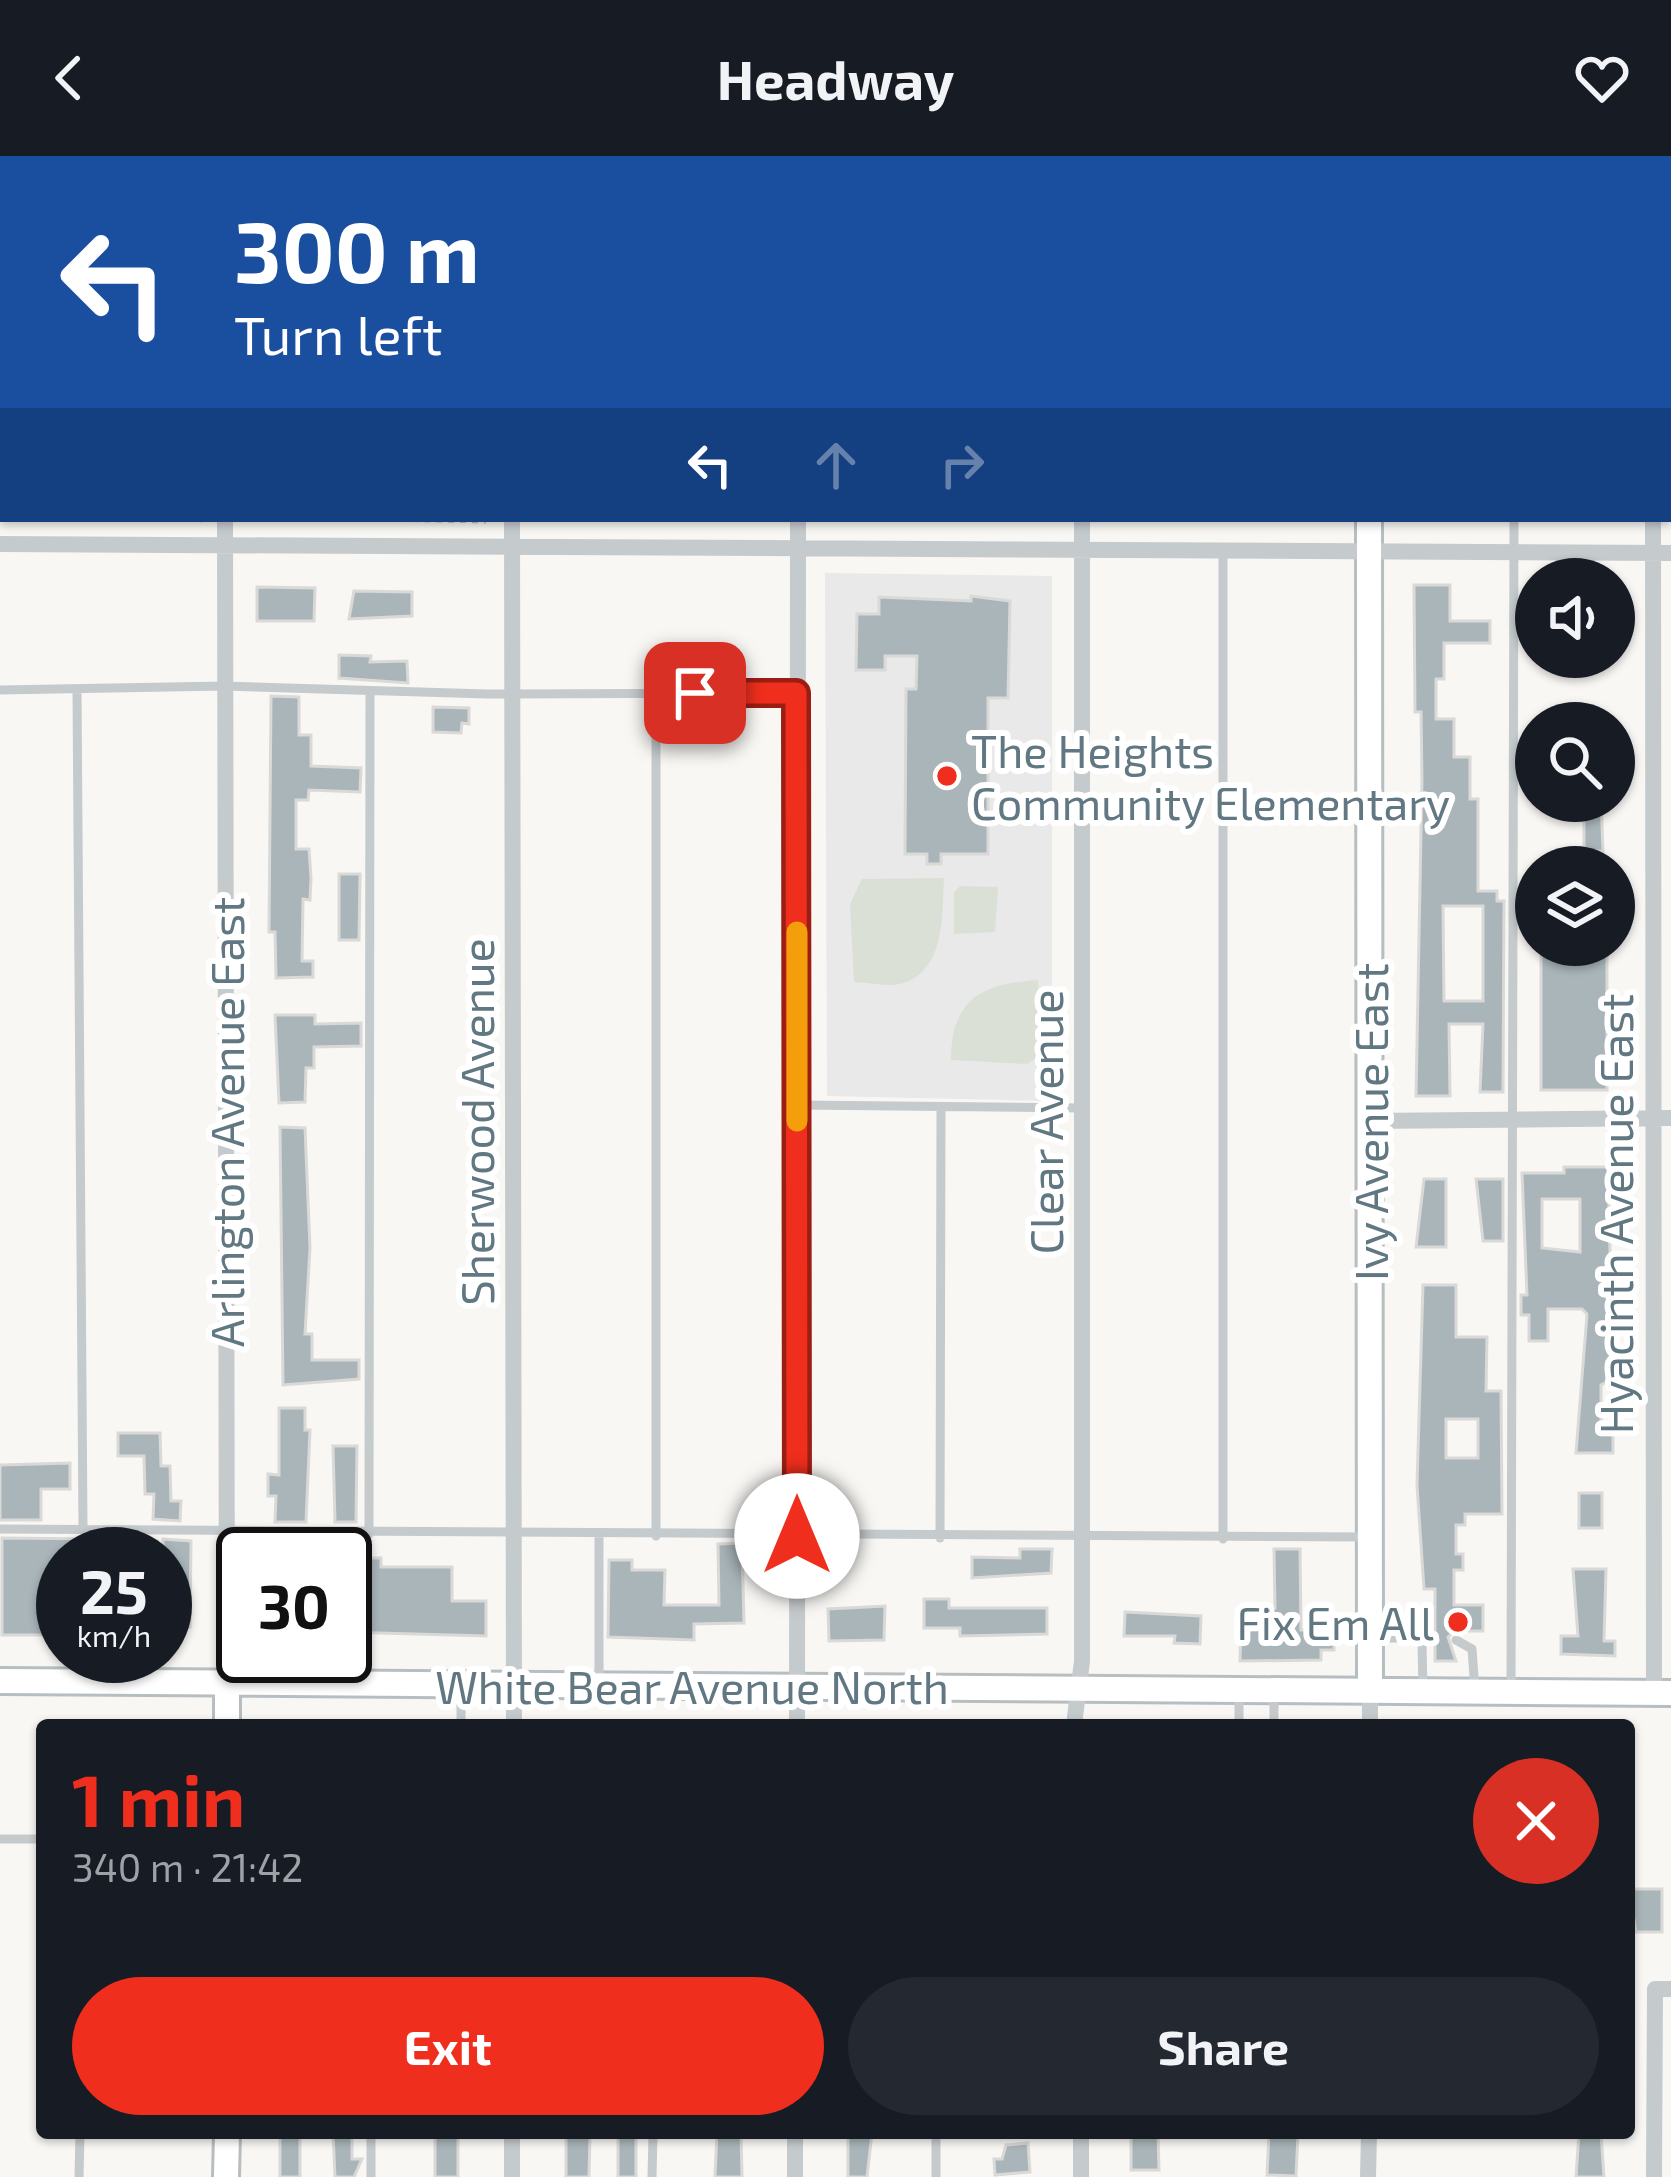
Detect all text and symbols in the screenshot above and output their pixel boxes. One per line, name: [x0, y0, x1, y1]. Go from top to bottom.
icon: back: [36, 45, 102, 111]
icon: heart: [1569, 45, 1635, 111]
text: Headway: [717, 46, 954, 111]
text: 300 m: [234, 199, 480, 300]
icon: left: [36, 204, 192, 360]
text: Turn left: [234, 301, 443, 366]
icon: left: [677, 432, 743, 498]
icon: ahead: [803, 432, 869, 498]
icon: right: [929, 432, 995, 498]
map controls: [1515, 558, 1635, 966]
button: sound: [1515, 558, 1635, 678]
pin: [644, 642, 746, 744]
icon: arrive: [662, 660, 728, 726]
button: search: [1515, 702, 1635, 822]
place label: The Heights Community Elementary: [971, 723, 1450, 829]
marker: The Heights Community Elementary: [934, 763, 960, 789]
button: layers: [1515, 846, 1635, 966]
street label: Arlington Avenue East: [199, 897, 253, 1347]
street label: Sherwood Avenue: [449, 938, 503, 1306]
street label: Ivy Avenue East: [1343, 963, 1397, 1281]
street label: Clear Avenue: [1018, 990, 1072, 1254]
street label: Hyacinth Avenue East: [1588, 994, 1642, 1434]
position arrow: [734, 1473, 860, 1599]
speed limit sign: 30: [216, 1527, 372, 1683]
text: 25: [80, 1554, 148, 1626]
place label: Fix Em All: [1236, 1595, 1434, 1649]
marker: Fix Em All: [1445, 1609, 1471, 1635]
text: km/h: [77, 1617, 151, 1653]
street label: White Bear Avenue North: [435, 1659, 949, 1713]
text: 1 min: [72, 1755, 245, 1841]
button: close: [1473, 1758, 1599, 1884]
text: 340 m · 21:42: [72, 1843, 303, 1890]
button: Exit: [72, 1977, 824, 2115]
button: Share: [848, 1977, 1599, 2115]

